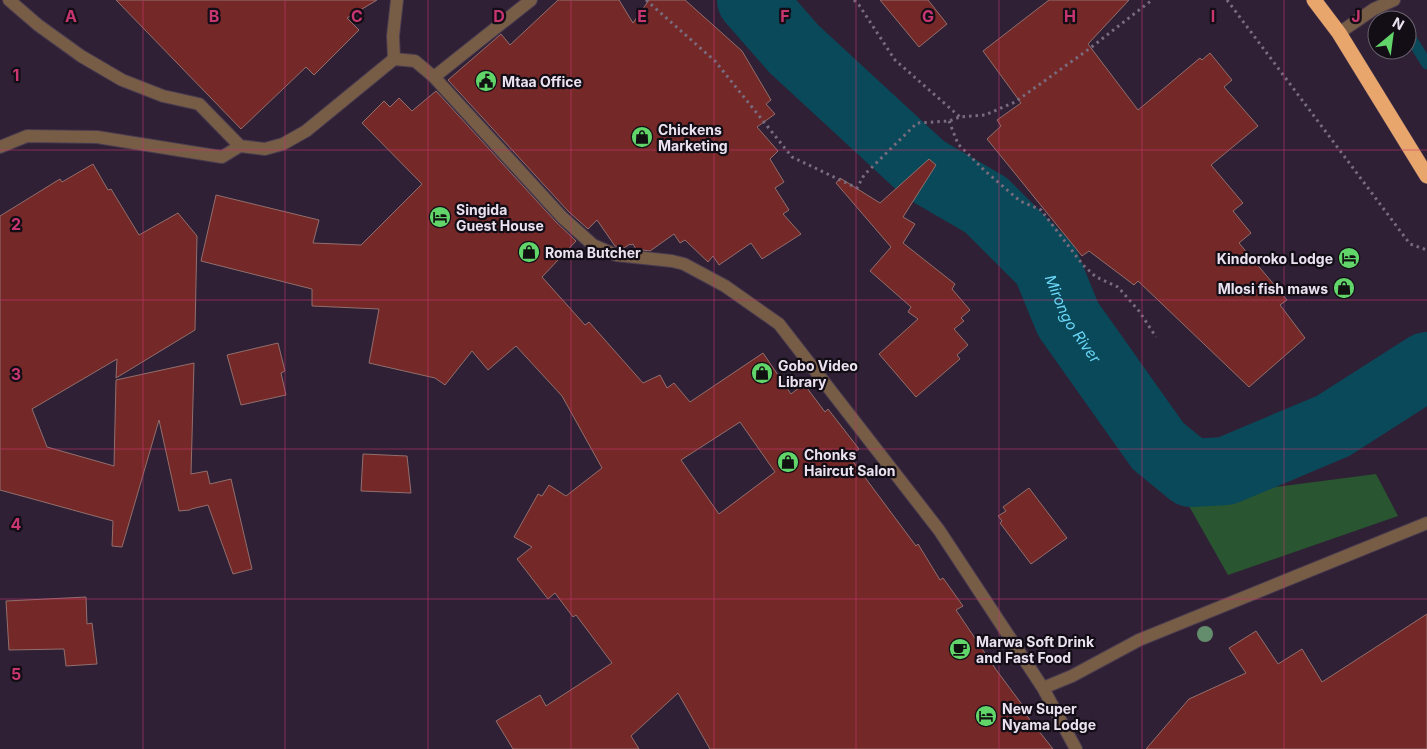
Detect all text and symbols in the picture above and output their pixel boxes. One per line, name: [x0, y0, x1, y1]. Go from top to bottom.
text: A: [65, 6, 77, 26]
text: B: [209, 6, 219, 26]
text: C: [351, 6, 363, 26]
text: D: [493, 6, 505, 26]
text: E: [637, 6, 647, 26]
text: F: [780, 6, 790, 26]
text: G: [922, 6, 934, 26]
text: H: [1064, 6, 1076, 26]
text: I: [1211, 6, 1215, 26]
text: J: [1351, 6, 1361, 26]
north arrow: [1367, 10, 1417, 60]
text: N: [1390, 13, 1407, 33]
text: 1: [13, 65, 19, 85]
public building icon: Mtaa Office: [474, 69, 498, 93]
place label: Mtaa Office: [502, 73, 582, 90]
place label: Chickens Marketing: [658, 121, 728, 154]
shop icon: Chickens Marketing: [630, 125, 654, 149]
place label: Singida Guest House: [456, 201, 544, 234]
hotel icon: Singida Guest House: [428, 205, 452, 229]
text: 2: [11, 214, 21, 234]
shop icon: Roma Butcher: [517, 240, 541, 264]
place label: Roma Butcher: [545, 244, 641, 261]
hotel icon: Kindoroko Lodge: [1337, 246, 1361, 270]
place label: Kindoroko Lodge: [1217, 250, 1333, 267]
water label: Mirongo River: [1041, 272, 1106, 367]
shop icon: Mlosi fish maws: [1332, 276, 1356, 300]
place label: Mlosi fish maws: [1218, 280, 1328, 297]
place label: Gobo Video Library: [778, 357, 858, 390]
shop icon: Gobo Video Library: [750, 361, 774, 385]
text: 3: [11, 364, 21, 384]
place label: Chonks Haircut Salon: [804, 446, 896, 479]
shop icon: Chonks Haircut Salon: [776, 450, 800, 474]
text: 4: [11, 514, 22, 534]
place label: Marwa Soft Drink and Fast Food: [976, 633, 1095, 666]
cafe icon: Marwa Soft Drink and Fast Food: [948, 637, 972, 661]
text: 5: [11, 664, 21, 684]
place label: New Super Nyama Lodge: [1002, 700, 1096, 733]
hotel icon: New Super Nyama Lodge: [974, 704, 998, 728]

